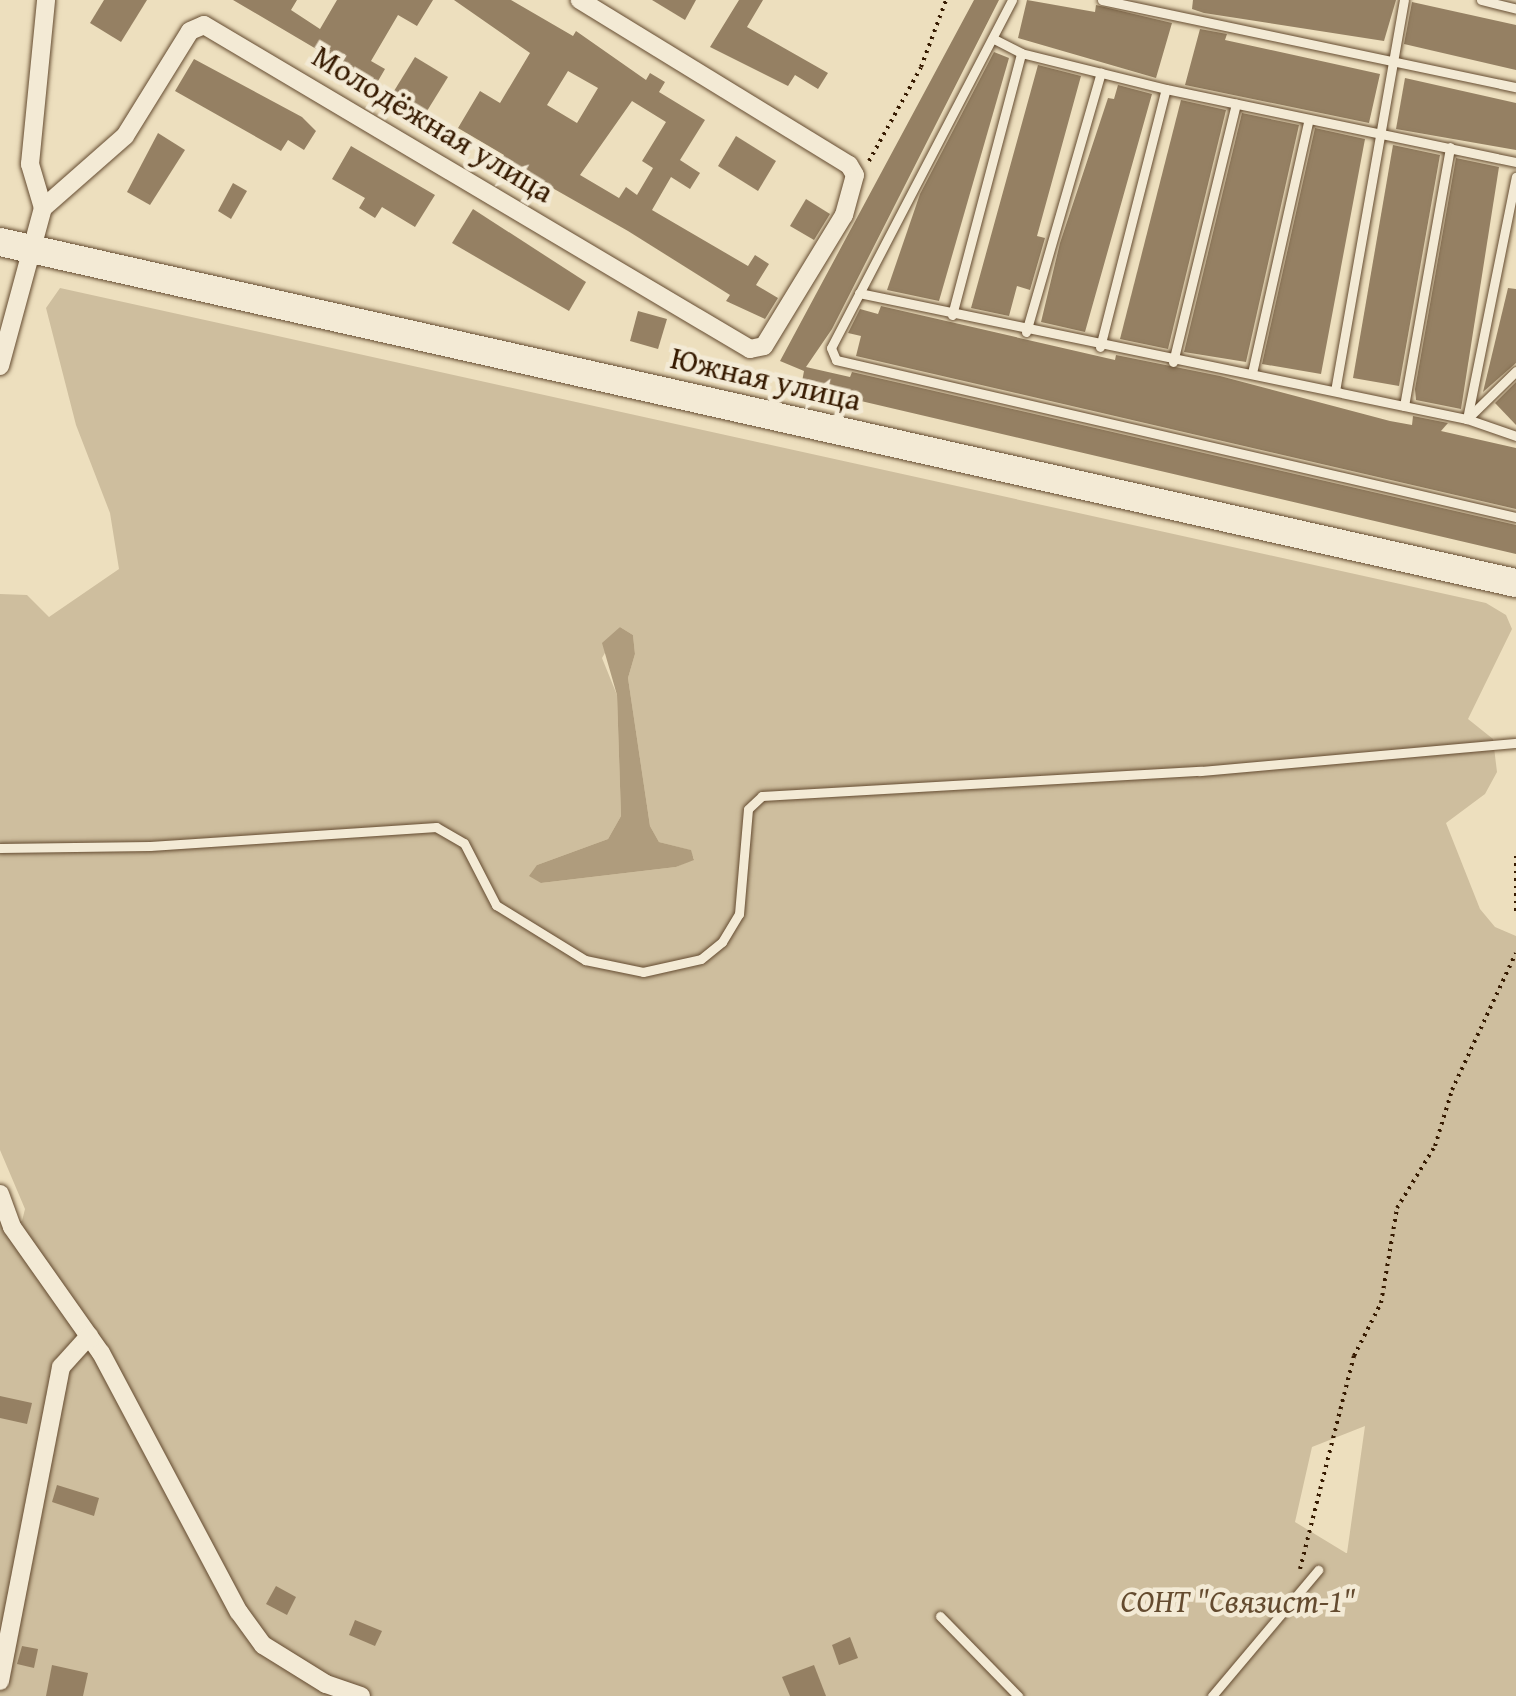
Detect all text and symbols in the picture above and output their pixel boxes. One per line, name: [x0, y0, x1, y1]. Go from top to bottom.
street label: Молодёжная улица: [305, 37, 561, 211]
street label: Южная улица: [667, 338, 865, 420]
park label: СОНТ "Связист-1": [1120, 1582, 1356, 1620]

